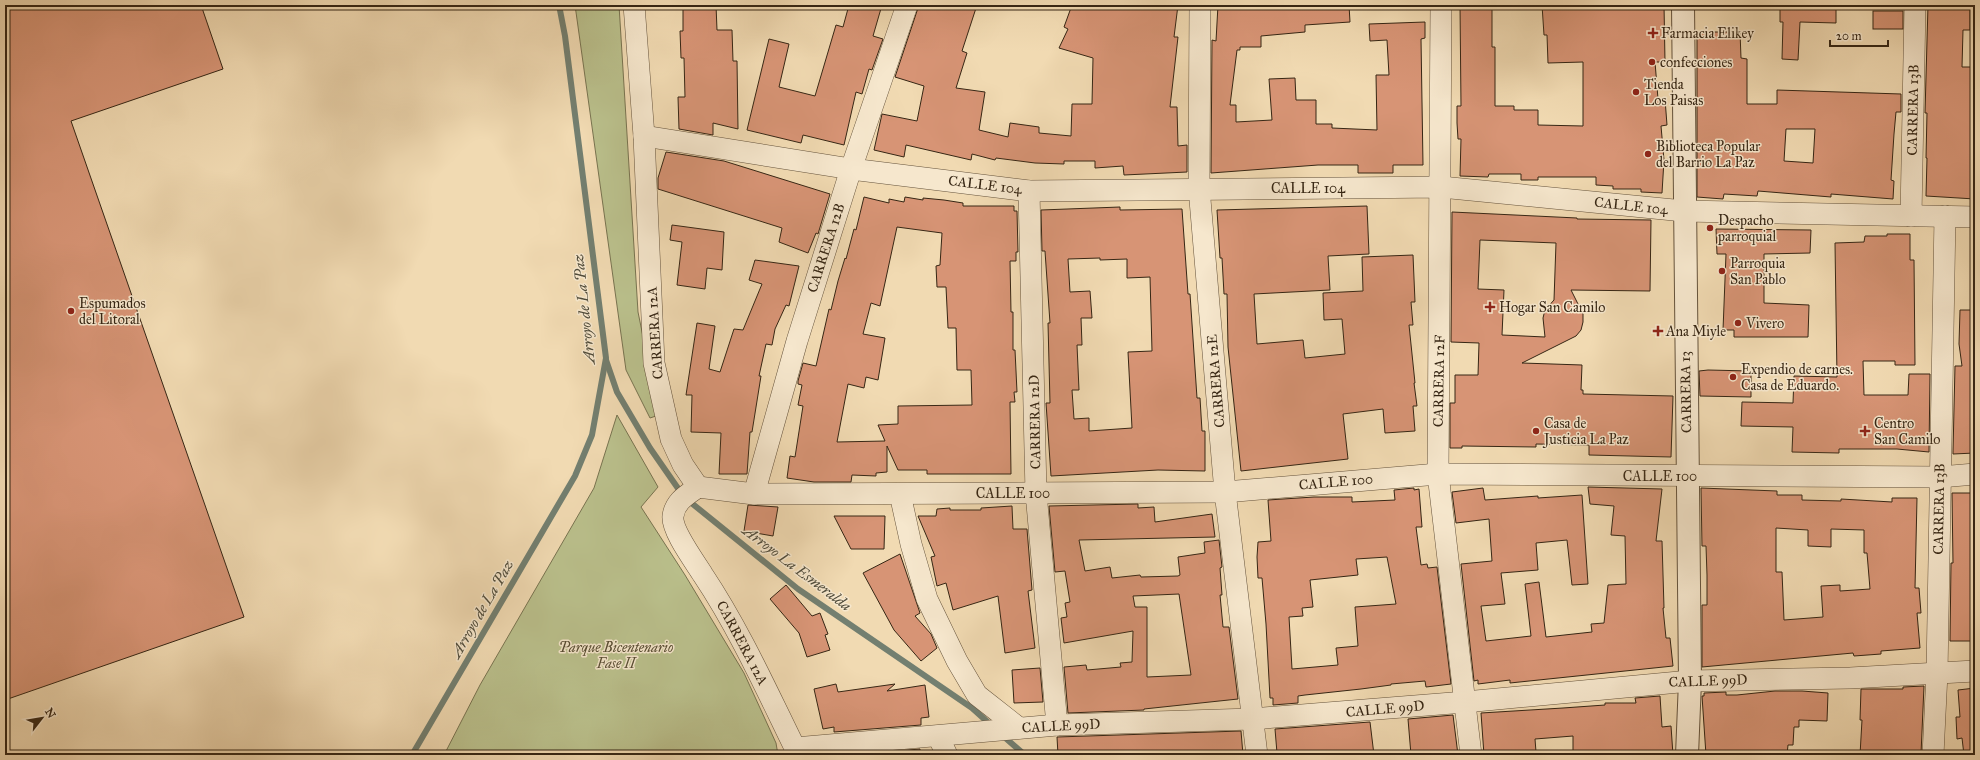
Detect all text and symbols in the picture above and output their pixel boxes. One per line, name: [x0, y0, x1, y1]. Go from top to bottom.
scale bar: [1830, 22, 1888, 48]
place label: Farmacia Elikey: [1661, 25, 1754, 42]
marker: Farmacia Elikey: [1648, 28, 1658, 38]
text: 20 m: [1836, 29, 1862, 43]
place label: confecciones: [1660, 54, 1732, 71]
marker: confecciones: [1647, 57, 1657, 67]
street label: CARRERA 13B: [1904, 64, 1922, 156]
place label: Tienda Los Paisas: [1644, 76, 1703, 109]
marker: Tienda Los Paisas: [1631, 87, 1641, 97]
place label: Biblioteca Popular del Barrio La Paz: [1656, 138, 1761, 171]
marker: Biblioteca Popular del Barrio La Paz: [1643, 149, 1653, 159]
street label: CALLE 104: [947, 172, 1024, 198]
street label: CALLE 104: [1271, 180, 1346, 197]
street label: CALLE 104: [1593, 194, 1670, 218]
street label: CARRERA 12B: [804, 201, 848, 295]
place label: Despacho parroquial: [1717, 212, 1776, 246]
marker: Despacho parroquial: [1705, 223, 1715, 233]
water label: Arroyo de La Paz: [569, 253, 599, 367]
place label: Parroquia San Pablo: [1730, 255, 1786, 288]
marker: Parroquia San Pablo: [1717, 266, 1727, 276]
street label: CARRERA 12A: [643, 286, 667, 380]
place label: Espumados del Litoral: [79, 295, 146, 328]
place label: Hogar San Camilo: [1499, 299, 1605, 316]
marker: Hogar San Camilo: [1484, 301, 1496, 313]
marker: Espumados del Litoral: [66, 306, 76, 316]
place label: Vivero: [1745, 315, 1784, 332]
marker: Vivero: [1733, 318, 1743, 328]
place label: Ana Miyle: [1665, 323, 1726, 340]
marker: Ana Miyle: [1653, 326, 1663, 336]
street label: CARRERA 12E: [1203, 334, 1229, 428]
street label: CARRERA 12F: [1430, 335, 1448, 427]
street label: CARRERA 13: [1677, 351, 1695, 433]
place label: Expendio de carnes. Casa de Eduardo.: [1741, 361, 1853, 394]
marker: Expendio de carnes. Casa de Eduardo.: [1728, 372, 1738, 382]
street label: CARRERA 12D: [1026, 375, 1044, 469]
place label: Casa de Justicia La Paz: [1542, 415, 1629, 449]
place label: Centro San Camilo: [1874, 415, 1941, 448]
marker: Centro San Camilo: [1859, 425, 1871, 437]
marker: Casa de Justicia La Paz: [1531, 426, 1541, 436]
street label: CARRERA 13B: [1930, 463, 1948, 555]
street label: CALLE 100: [1623, 468, 1697, 485]
street label: CALLE 100: [1298, 470, 1374, 494]
street label: CALLE 100: [976, 485, 1050, 502]
water label: Arroyo La Esmeralda: [737, 520, 855, 615]
water label: Arroyo de La Paz: [446, 556, 518, 663]
street label: CARRERA 12A: [713, 598, 772, 688]
park label: Parque Bicentenario Fase II: [559, 639, 673, 672]
street label: CALLE 99D: [1668, 671, 1748, 691]
street label: CALLE 99D: [1345, 697, 1425, 721]
north arrow: [22, 698, 62, 738]
text: N: [42, 706, 58, 721]
street label: CALLE 99D: [1021, 715, 1101, 737]

